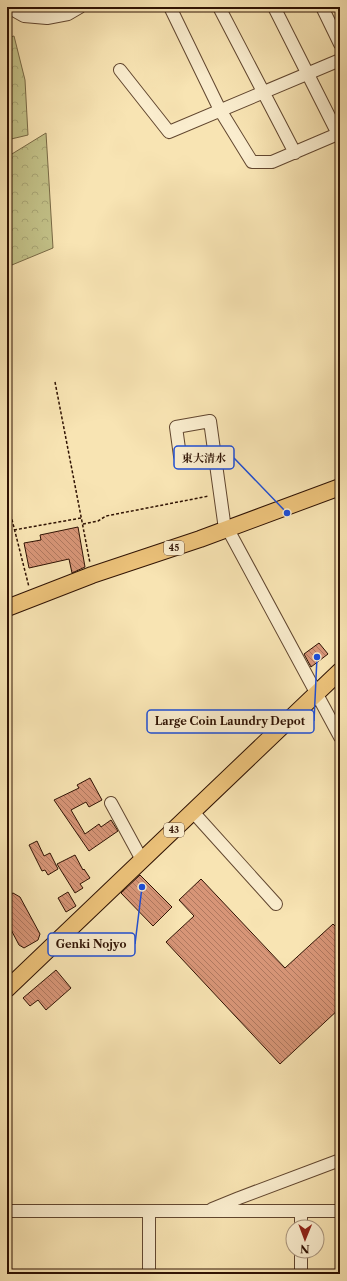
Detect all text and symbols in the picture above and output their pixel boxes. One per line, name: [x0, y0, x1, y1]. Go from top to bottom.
callout: 東大清水: [174, 446, 234, 469]
text: 東大清水: [182, 451, 226, 465]
road number: 45: [164, 541, 184, 555]
callout: Large Coin Laundry Depot: [147, 710, 314, 733]
text: Large Coin Laundry Depot: [155, 714, 306, 728]
road number: 43: [164, 823, 184, 837]
callout: Genki Nojyo: [48, 933, 135, 956]
text: Genki Nojyo: [56, 937, 126, 951]
north arrow: [285, 1219, 325, 1259]
text: N: [299, 1242, 310, 1256]

